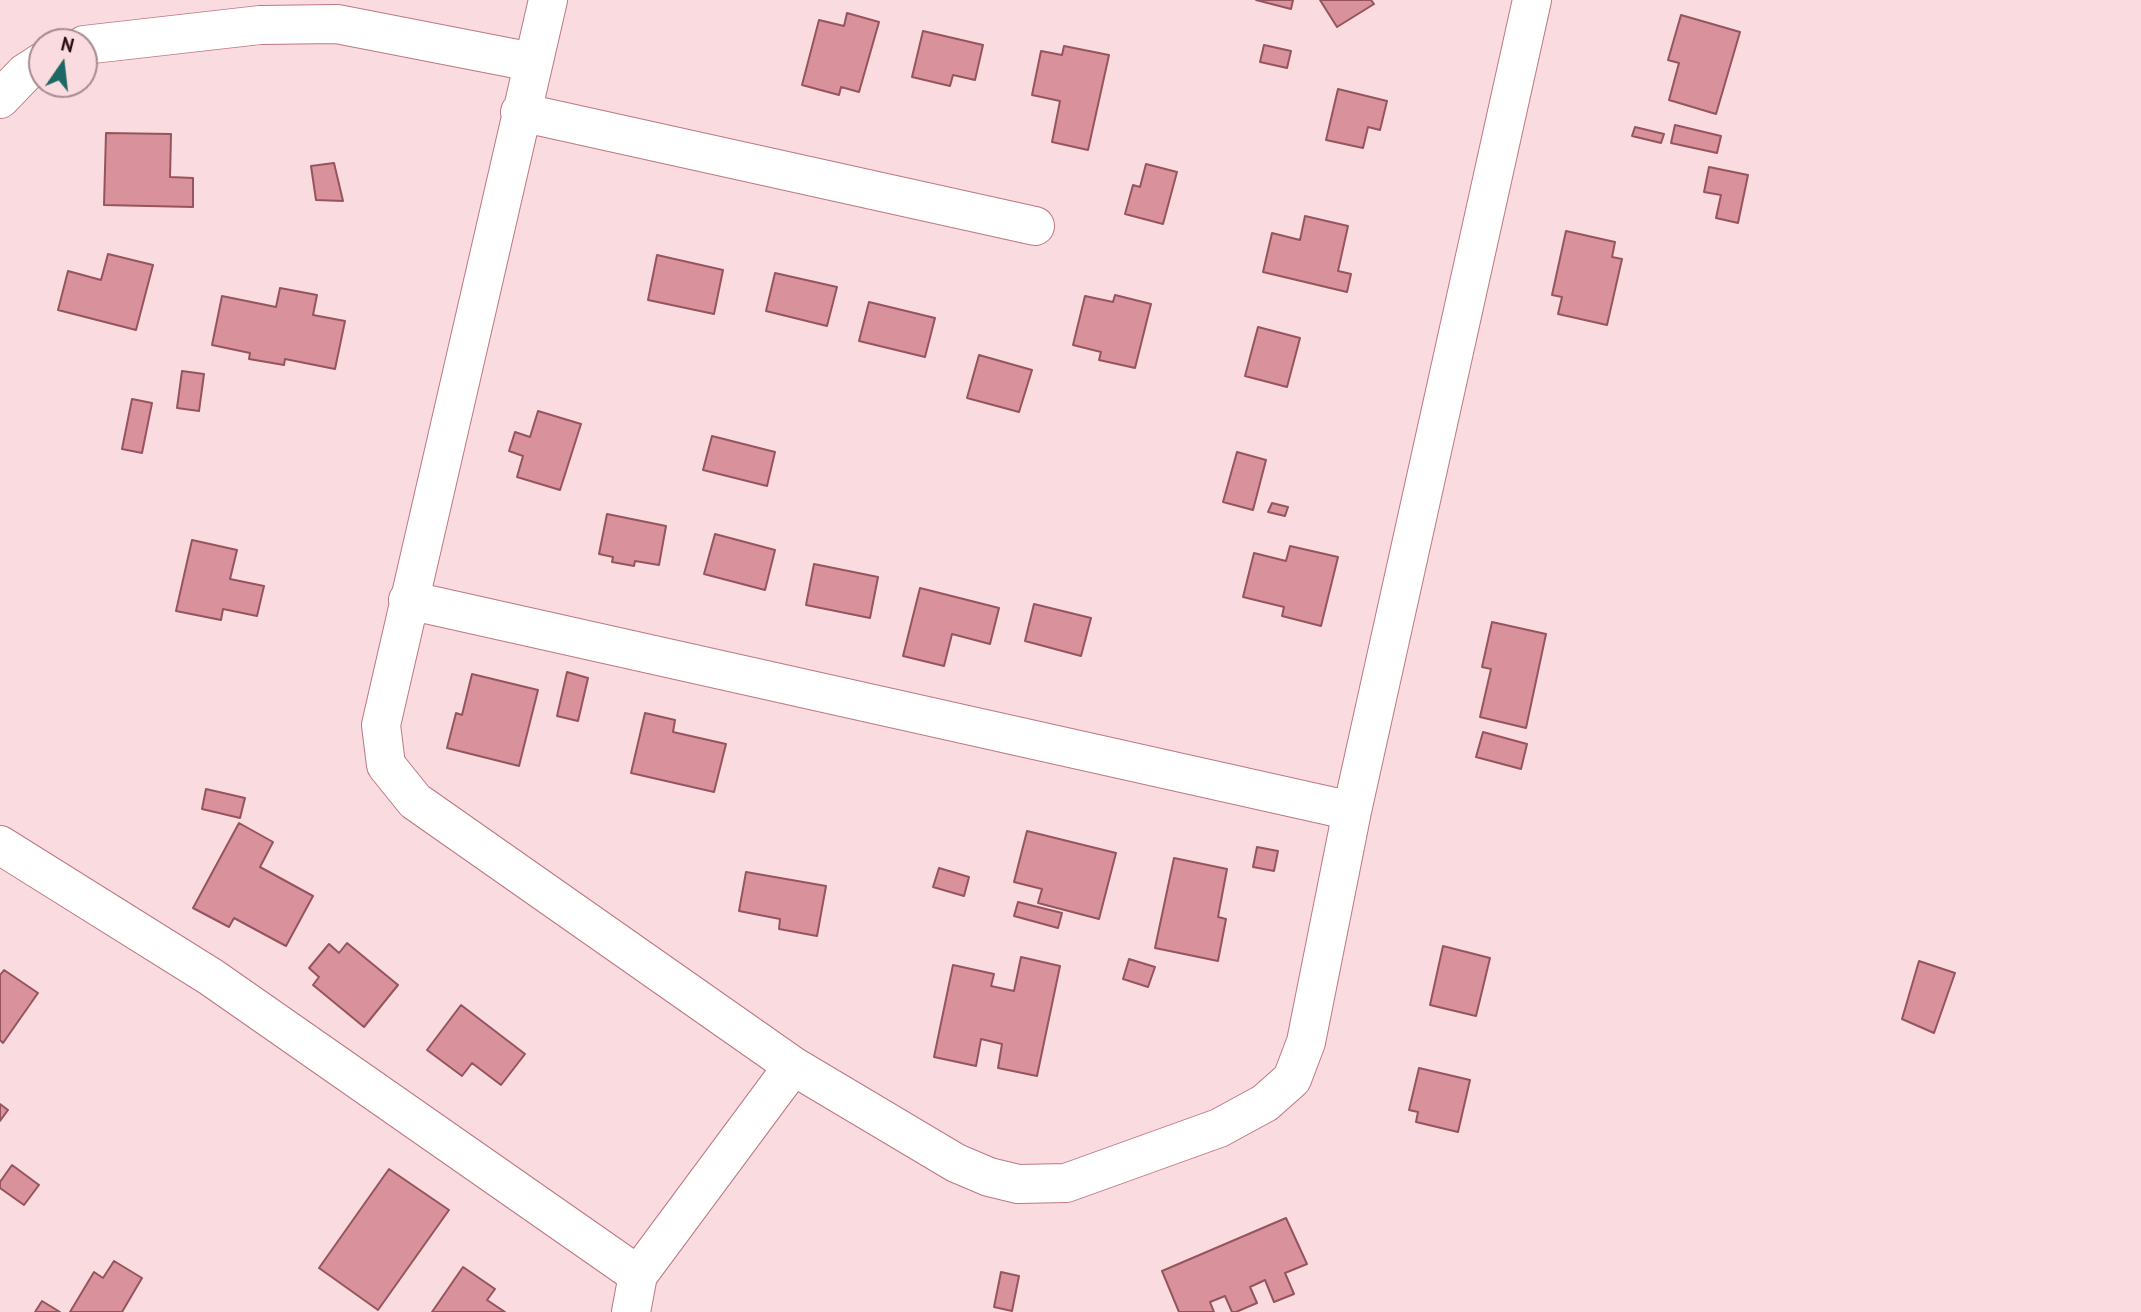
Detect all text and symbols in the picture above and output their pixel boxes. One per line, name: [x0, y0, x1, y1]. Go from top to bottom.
north arrow: [28, 28, 98, 98]
text: N: [59, 31, 77, 58]

